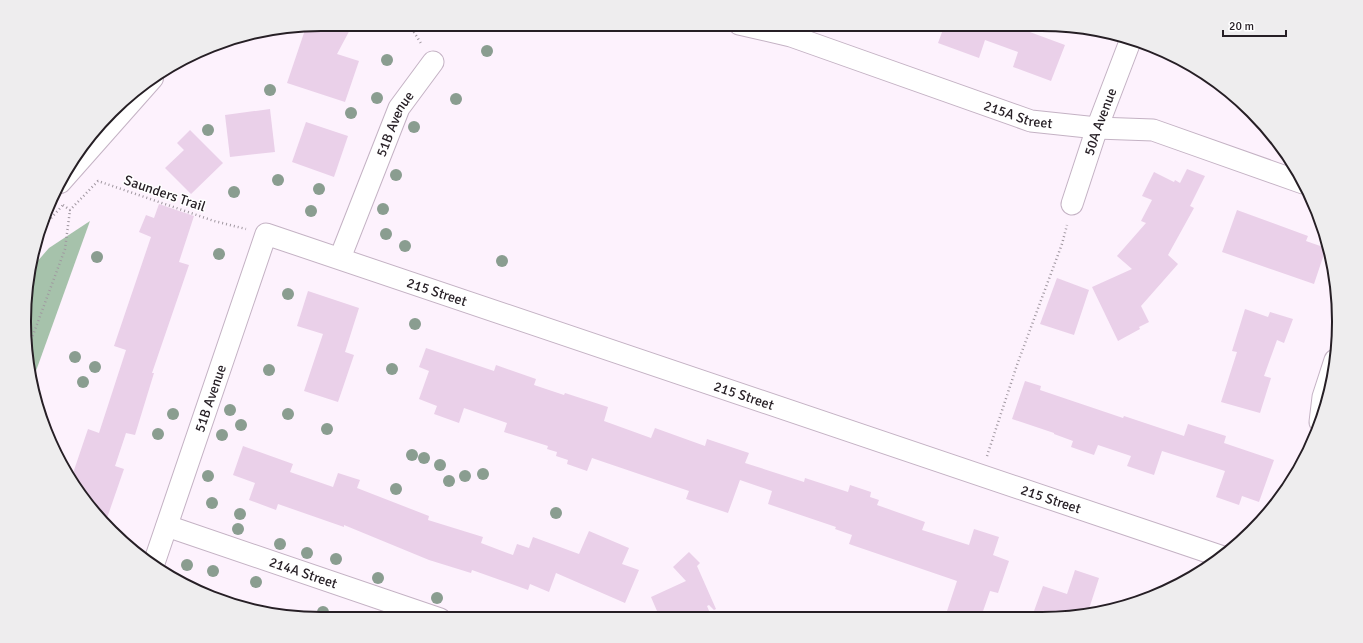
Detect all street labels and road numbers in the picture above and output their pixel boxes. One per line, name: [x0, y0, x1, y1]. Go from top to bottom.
street label: 50A Avenue: [1081, 86, 1121, 158]
street label: 51B Avenue: [373, 88, 418, 159]
street label: 215A Street: [981, 97, 1053, 132]
street label: Saunders Trail: [122, 172, 208, 215]
street label: 215 Street: [405, 274, 469, 310]
street label: 51B Avenue: [191, 362, 230, 435]
street label: 215 Street: [712, 378, 776, 414]
street label: 215 Street: [1019, 481, 1083, 517]
street label: 214A Street: [267, 553, 340, 592]

